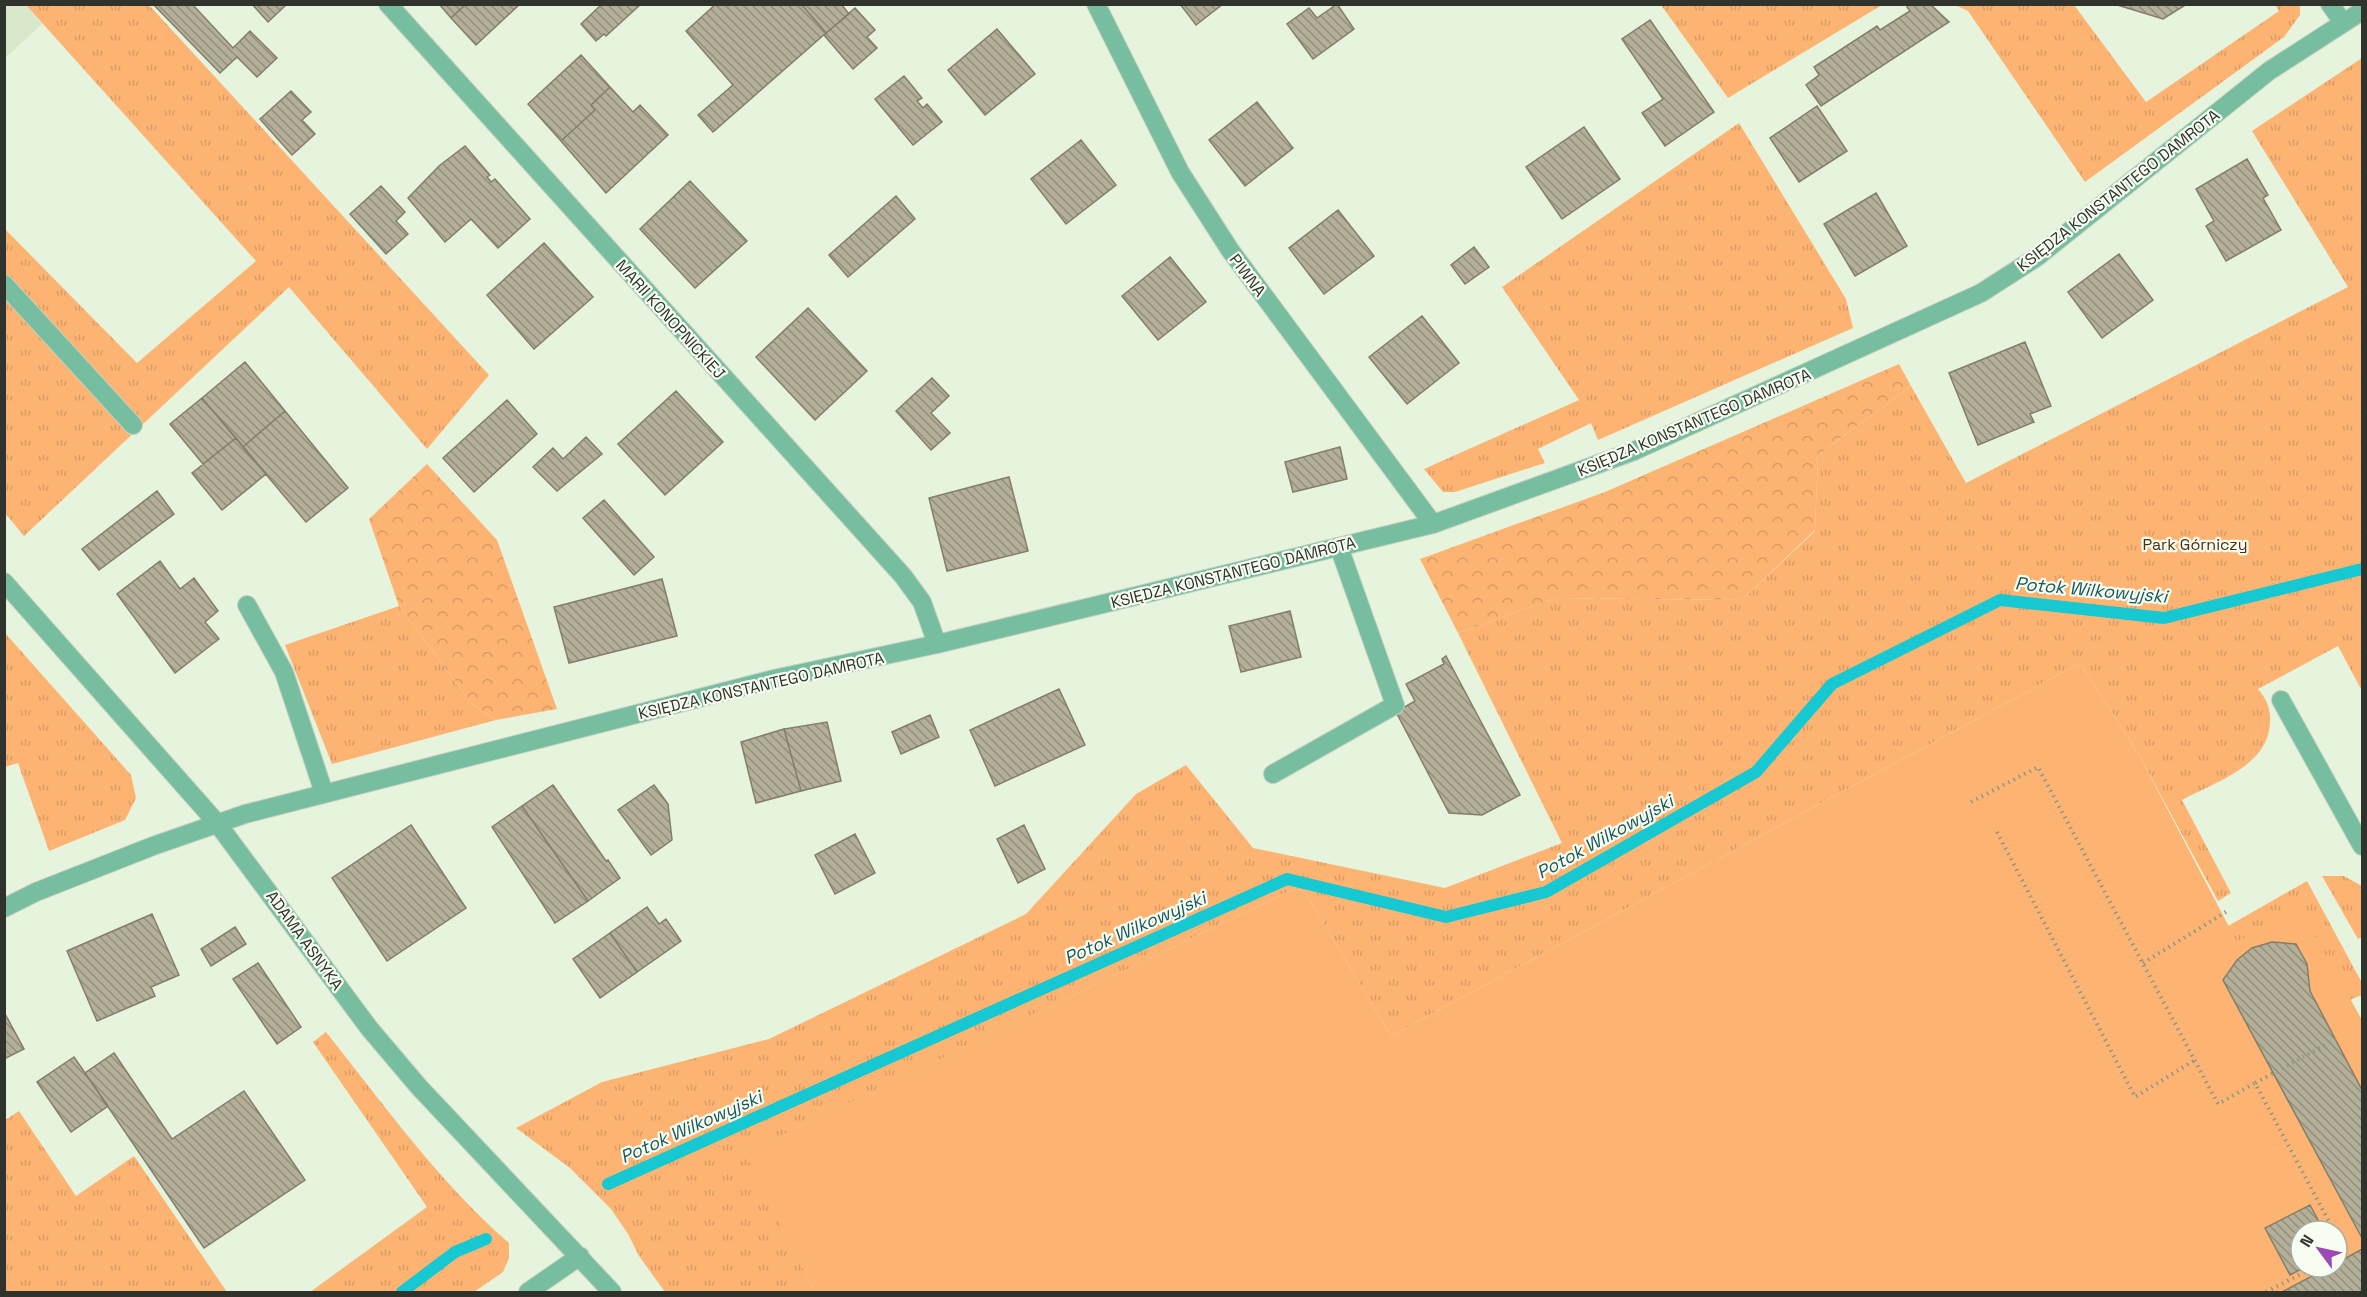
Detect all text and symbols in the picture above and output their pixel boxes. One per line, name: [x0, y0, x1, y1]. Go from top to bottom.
street label: KSIĘDZA KONSTANTEGO DAMROTA: [2013, 105, 2224, 276]
street label: PIWNA: [1225, 250, 1271, 301]
street label: MARII KONOPNICKIEJ: [611, 255, 730, 384]
street label: KSIĘDZA KONSTANTEGO DAMROTA: [1574, 364, 1814, 481]
street label: KSIĘDZA KONSTANTEGO DAMROTA: [1109, 532, 1358, 613]
park label: Park Górniczy: [2142, 534, 2248, 555]
water label: Potok Wilkowyjski: [2014, 571, 2171, 608]
street label: KSIĘDZA KONSTANTEGO DAMROTA: [636, 647, 886, 724]
water label: Potok Wilkowyjski: [1532, 788, 1679, 884]
water label: Potok Wilkowyjski: [1060, 885, 1212, 969]
street label: ADAMA ASNYKA: [261, 886, 348, 994]
water label: Potok Wilkowyjski: [616, 1084, 768, 1168]
north arrow: [2289, 1219, 2349, 1279]
text: N: [2295, 1231, 2319, 1251]

